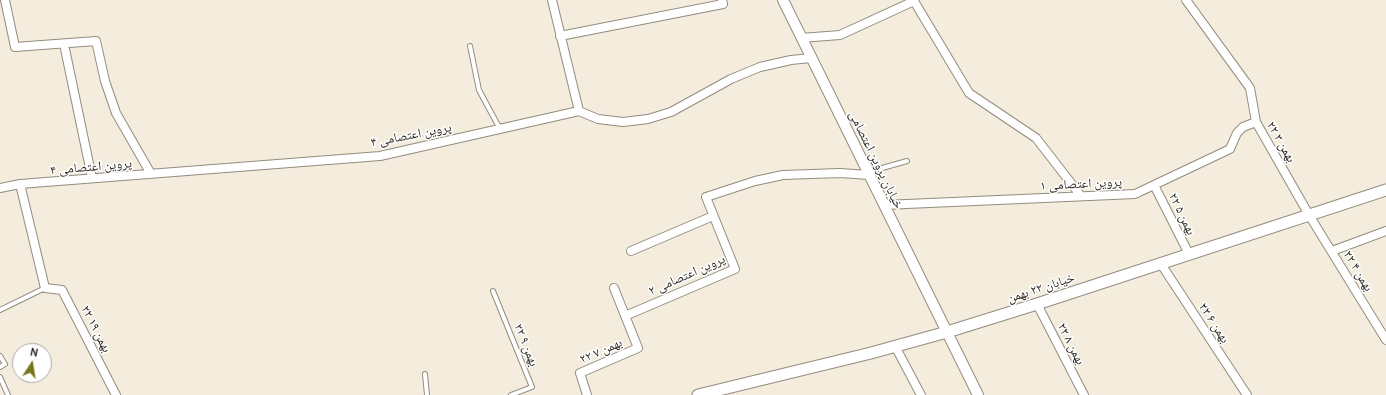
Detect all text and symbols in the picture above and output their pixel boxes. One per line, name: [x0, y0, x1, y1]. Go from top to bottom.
street label: خیابان پروین اعتصامی: [846, 108, 906, 212]
street label: ۲۲ بهمن ۳: [1263, 119, 1299, 165]
street label: پروین اعتصامی ۴: [369, 120, 453, 150]
street label: پروین اعتصامی ۴: [49, 156, 133, 178]
street label: پروین اعتصامی ۱: [1040, 174, 1122, 194]
street label: ۲۲ بهمن ۵: [1165, 190, 1199, 238]
street label: ۲۲ بهمن ۴: [1340, 248, 1376, 294]
street label: پروین اعتصامی ۲: [646, 251, 728, 299]
street label: خیابان ۲۲ بهمن: [1005, 270, 1077, 306]
street label: ۲۲ بهمن ۶: [1195, 300, 1233, 346]
street label: ۲۲ بهمن ۱۹: [78, 303, 114, 355]
street label: ۲۲ بهمن ۸: [1054, 320, 1088, 368]
street label: ۲۲ بهمن ۹: [510, 321, 542, 369]
street label: ۲۲ بهمن ۷: [577, 335, 625, 367]
north arrow: [12, 343, 52, 383]
text: N: [29, 345, 40, 360]

